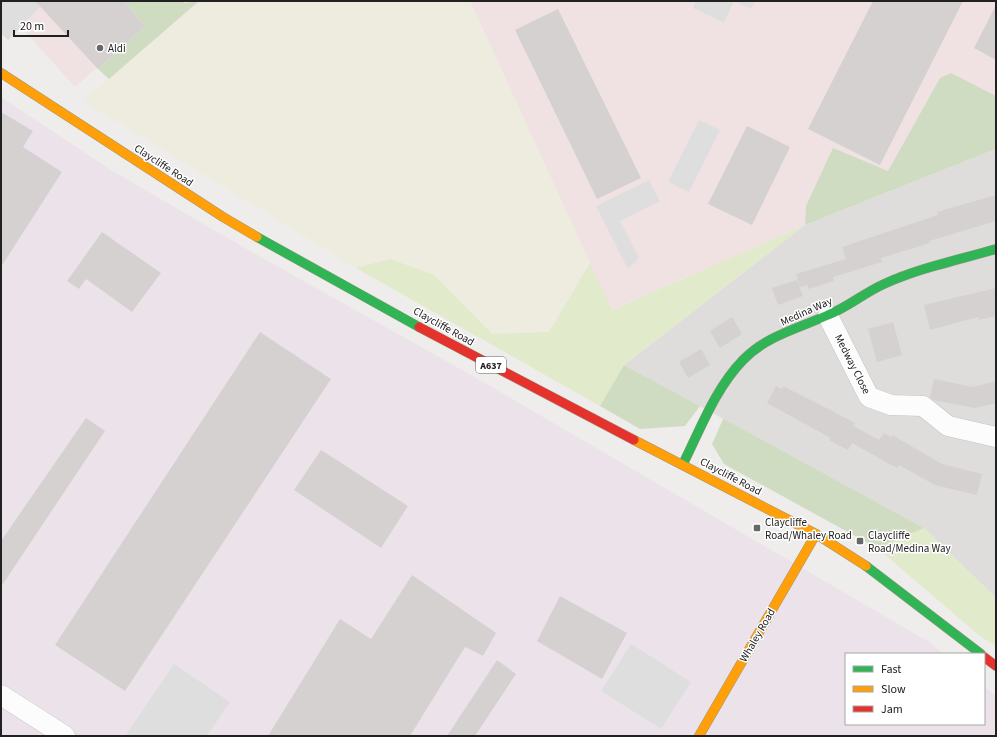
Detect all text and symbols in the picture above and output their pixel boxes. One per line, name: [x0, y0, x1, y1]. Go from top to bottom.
scale bar: [14, 12, 68, 38]
text: 20 m: [20, 18, 44, 35]
place label: Aldi: [108, 41, 126, 56]
marker: Aldi: [95, 43, 105, 53]
street label: Claycliffe Road: [131, 141, 196, 190]
street label: Medina Way: [778, 293, 834, 330]
street label: Claycliffe Road: [410, 303, 477, 349]
street label: Medway Close: [831, 332, 874, 397]
road number: A637: [476, 357, 506, 373]
street label: Claycliffe Road: [697, 454, 764, 499]
place label: Claycliffe Road/Whaley Road: [765, 515, 852, 543]
marker: Claycliffe Road/Whaley Road: [752, 523, 762, 533]
place label: Claycliffe Road/Medina Way: [868, 528, 951, 556]
marker: Claycliffe Road/Medina Way: [855, 536, 865, 546]
street label: Whaley Road: [736, 606, 779, 665]
legend: [845, 653, 985, 725]
text: Fast: [881, 661, 901, 678]
text: Slow: [881, 681, 906, 698]
text: Jam: [881, 701, 903, 718]

